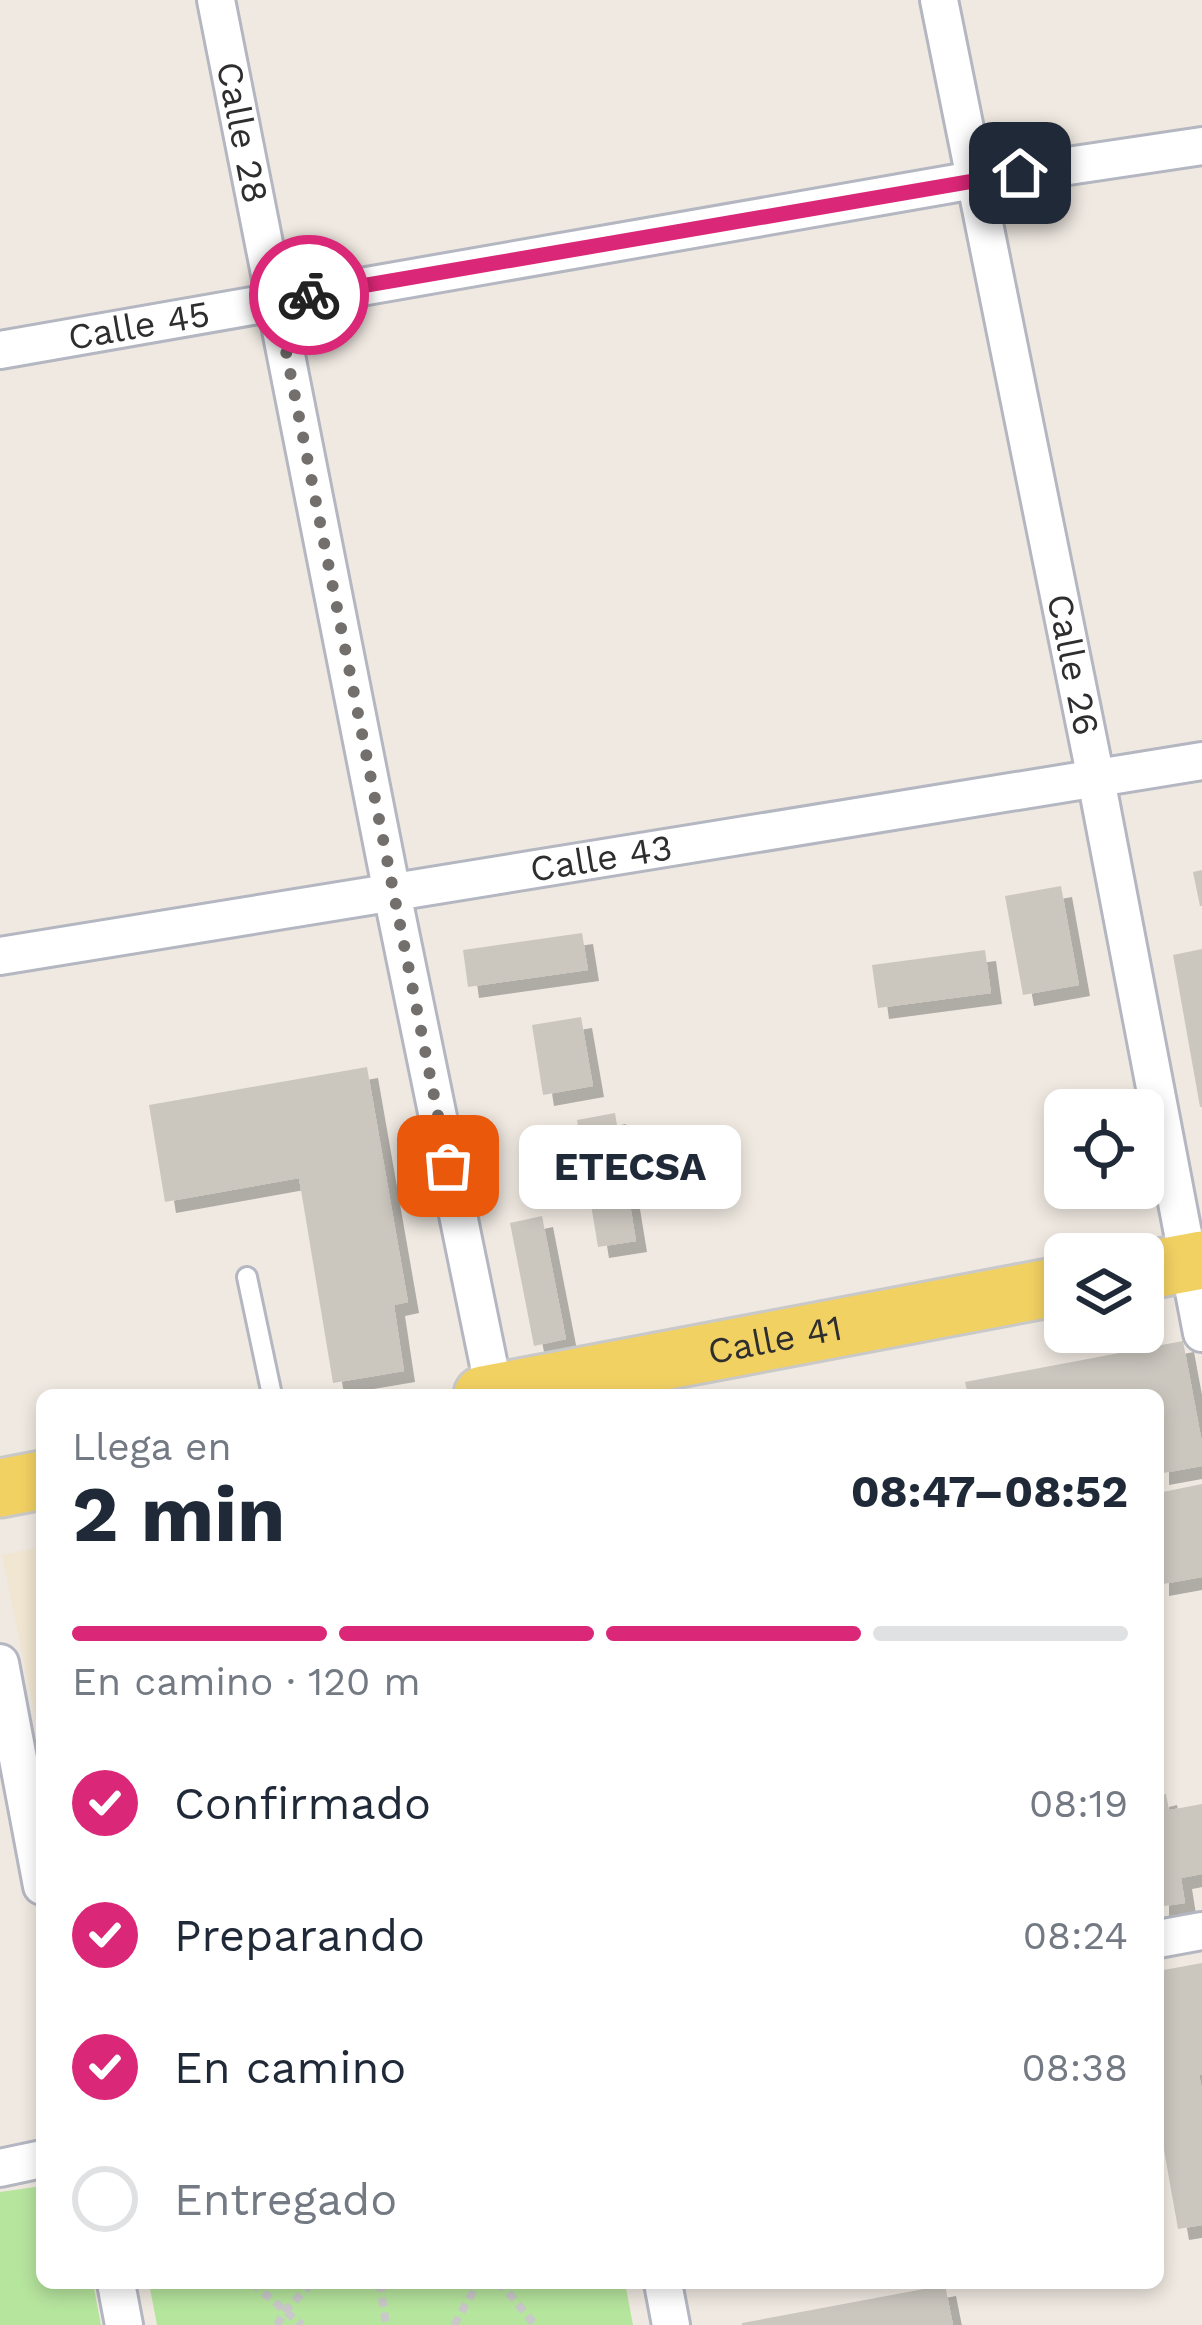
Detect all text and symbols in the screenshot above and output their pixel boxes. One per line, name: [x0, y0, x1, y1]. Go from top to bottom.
street label: Calle 28: [208, 58, 277, 207]
pin: [969, 122, 1071, 224]
icon: home: [987, 140, 1053, 206]
courier: [249, 235, 369, 355]
icon: bike: [276, 262, 342, 328]
street label: Calle 45: [65, 293, 213, 359]
street label: Calle 26: [1038, 590, 1108, 739]
street label: Calle 43: [527, 826, 675, 891]
map controls: [1044, 1089, 1164, 1353]
button: locate: [1044, 1089, 1164, 1209]
pin: [397, 1115, 499, 1217]
callout: ETECSA: [520, 1124, 742, 1208]
icon: bag: [415, 1133, 481, 1199]
text: ETECSA: [554, 1144, 706, 1189]
button: layers: [1044, 1233, 1164, 1353]
street label: Calle 41: [704, 1307, 845, 1373]
text: Llega en: [72, 1424, 232, 1469]
text: 08:47–08:52: [851, 1465, 1128, 1518]
text: 2 min: [72, 1468, 285, 1560]
text: En camino · 120 m: [72, 1659, 421, 1704]
icon: check: [72, 1770, 138, 1836]
text: Confirmado: [174, 1777, 431, 1830]
text: 08:19: [1029, 1781, 1128, 1826]
icon: check: [72, 1902, 138, 1968]
text: Preparando: [174, 1909, 425, 1962]
text: 08:24: [1023, 1913, 1128, 1958]
icon: check: [72, 2034, 138, 2100]
text: En camino: [174, 2041, 406, 2094]
text: 08:38: [1021, 2045, 1128, 2090]
text: Entregado: [174, 2173, 397, 2226]

